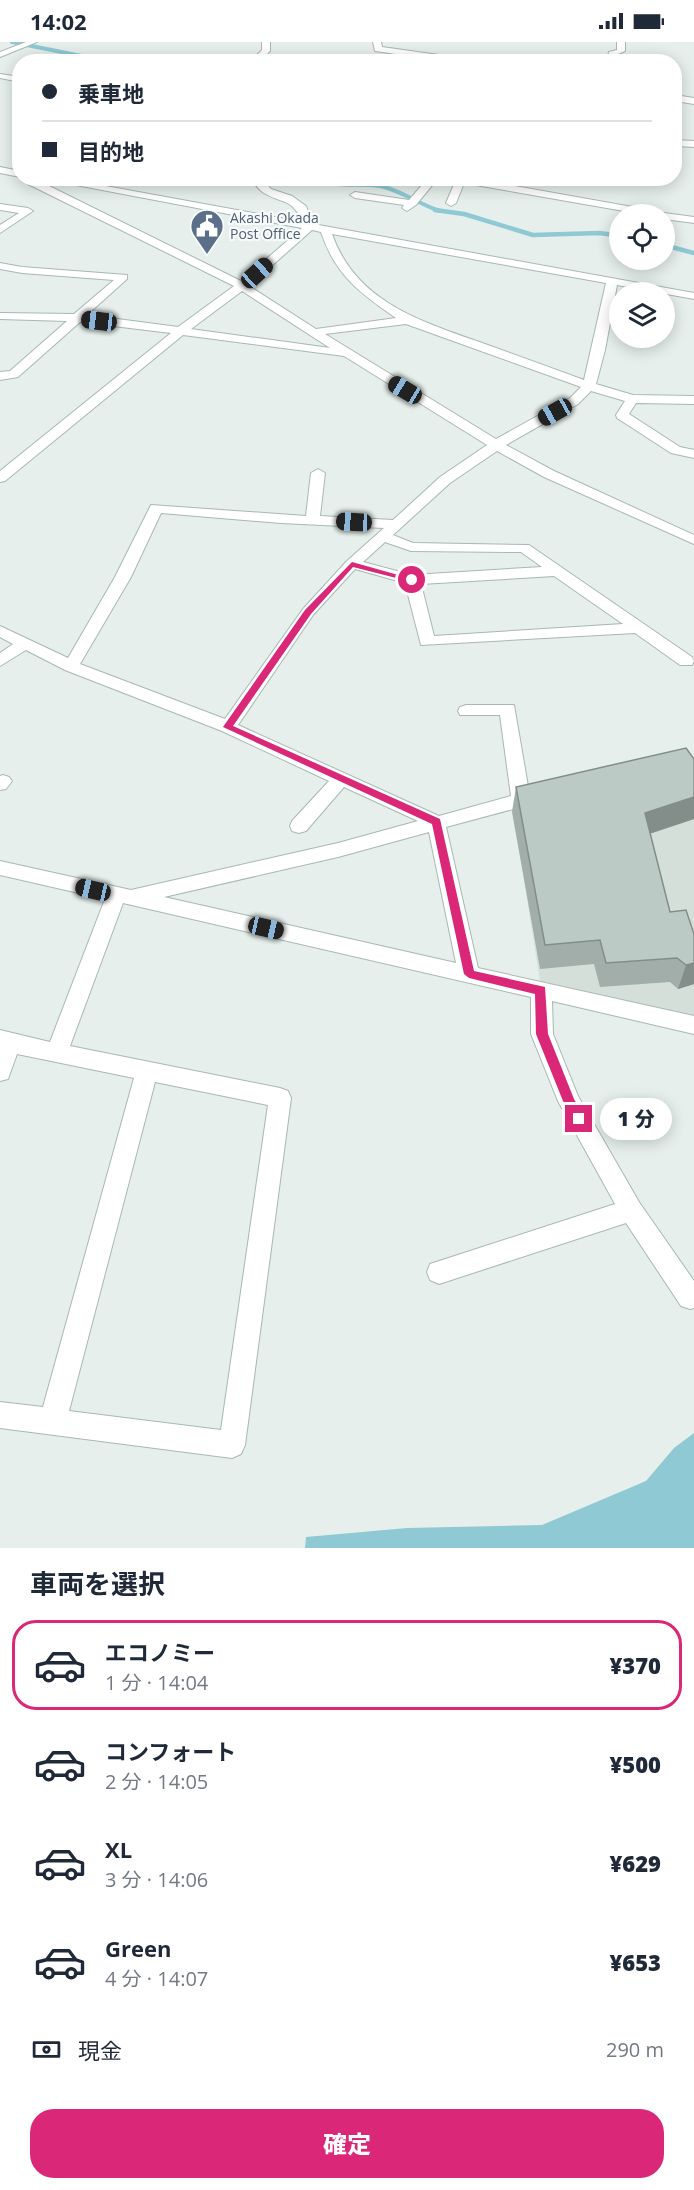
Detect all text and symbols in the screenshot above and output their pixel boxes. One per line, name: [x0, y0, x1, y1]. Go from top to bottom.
text: 14:02: [30, 6, 87, 36]
text: 乗車地: [78, 78, 144, 108]
text: 目的地: [78, 136, 144, 166]
map controls: [609, 204, 675, 348]
button: locate: [609, 204, 675, 270]
public building icon: Akashi Okada Post Office: [189, 208, 225, 255]
place label: Akashi Okada Post Office: [230, 208, 319, 243]
car: [238, 254, 276, 292]
button: layers: [609, 282, 675, 348]
car: [80, 310, 118, 332]
car: [385, 373, 425, 407]
car: [535, 395, 575, 429]
car: [336, 512, 372, 532]
route start: [398, 566, 425, 593]
car: [73, 877, 113, 903]
car: [246, 915, 286, 941]
callout: 1 分: [600, 1098, 672, 1140]
route end: [565, 1105, 592, 1132]
text: 1 分: [618, 1105, 654, 1132]
text: 車両を選択: [30, 1565, 165, 1602]
text: エコノミー: [105, 1637, 215, 1667]
icon: car: [33, 1638, 87, 1692]
text: ¥370: [609, 1650, 661, 1680]
text: 1 分 · 14:04: [105, 1669, 208, 1696]
text: コンフォート: [105, 1736, 236, 1766]
icon: car: [33, 1737, 87, 1791]
text: ¥500: [609, 1749, 661, 1779]
text: 2 分 · 14:05: [105, 1768, 208, 1795]
text: XL: [105, 1834, 132, 1864]
icon: car: [33, 1836, 87, 1890]
text: ¥629: [609, 1848, 661, 1878]
text: 3 分 · 14:06: [105, 1866, 208, 1893]
text: Green: [105, 1933, 171, 1963]
icon: car: [33, 1935, 87, 1989]
text: ¥653: [609, 1947, 661, 1977]
text: 4 分 · 14:07: [105, 1965, 208, 1992]
icon: cash: [30, 2033, 63, 2066]
text: 現金: [78, 2035, 122, 2065]
text: 290 m: [606, 2036, 664, 2063]
button: 確定: [30, 2109, 664, 2178]

